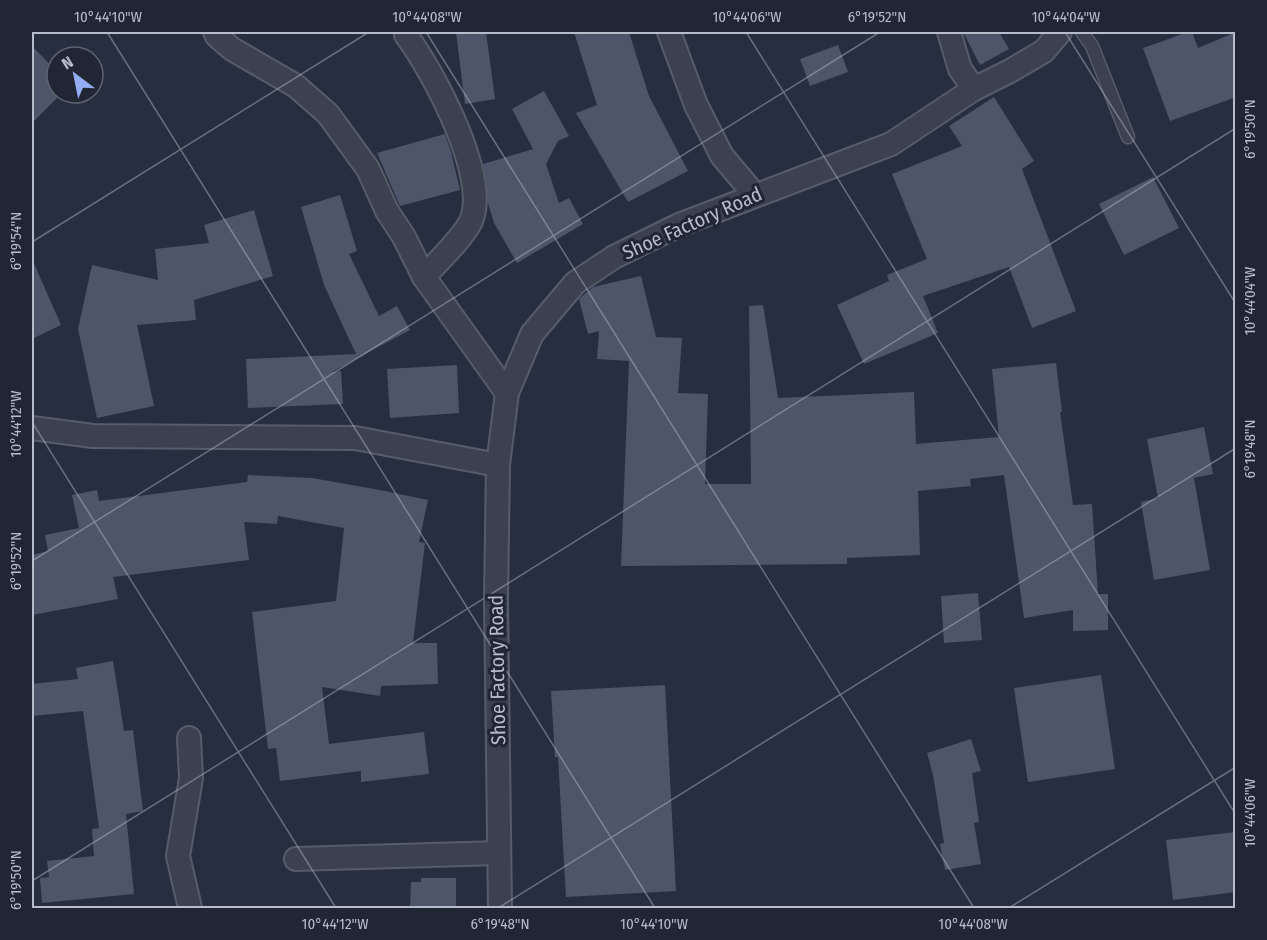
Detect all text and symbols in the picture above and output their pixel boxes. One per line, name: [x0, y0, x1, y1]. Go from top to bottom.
text: 10°44'10"W: [74, 8, 142, 26]
text: 10°44'08"W: [392, 8, 462, 26]
text: 10°44'06"W: [712, 8, 782, 26]
text: 6°19'52"N: [848, 8, 906, 26]
text: 10°44'04"W: [1032, 8, 1100, 26]
north arrow: [45, 45, 105, 105]
text: N: [58, 52, 76, 73]
text: 6°19'50"N: [1241, 99, 1259, 159]
street label: Shoe Factory Road: [618, 181, 766, 265]
text: 6°19'54"N: [7, 212, 25, 270]
text: 10°44'04"W: [1241, 267, 1259, 335]
text: 10°44'12"W: [7, 391, 25, 457]
text: 6°19'48"N: [1241, 419, 1259, 479]
text: 6°19'52"N: [7, 532, 25, 590]
street label: Shoe Factory Road: [484, 595, 510, 745]
text: 10°44'06"W: [1241, 778, 1259, 848]
text: 6°19'50"N: [7, 850, 25, 910]
text: 10°44'12"W: [302, 915, 368, 933]
text: 6°19'48"N: [470, 915, 530, 933]
text: 10°44'10"W: [620, 915, 688, 933]
text: 10°44'08"W: [938, 915, 1008, 933]

